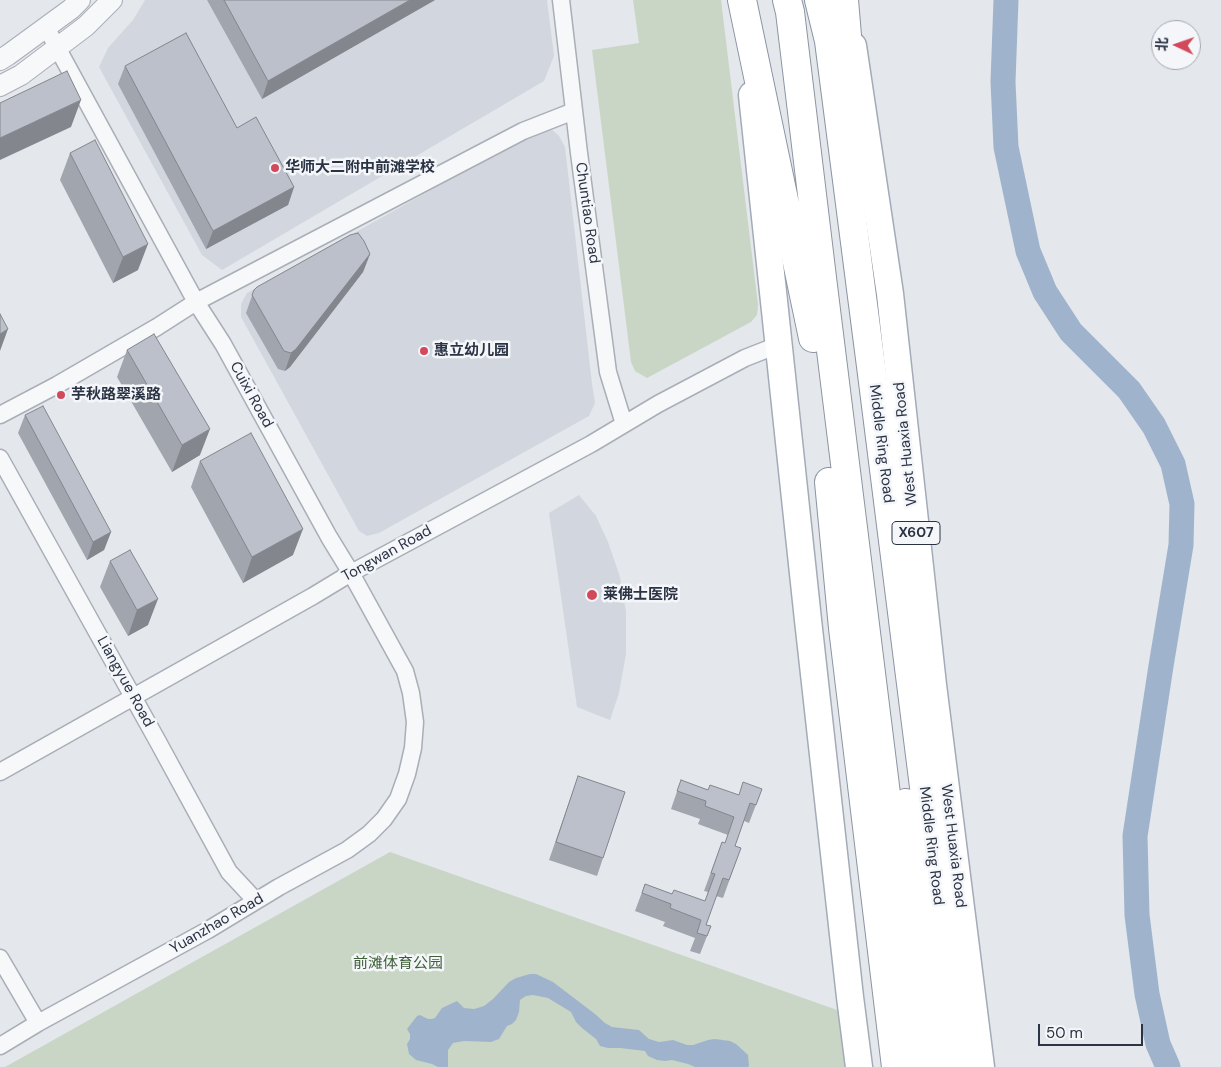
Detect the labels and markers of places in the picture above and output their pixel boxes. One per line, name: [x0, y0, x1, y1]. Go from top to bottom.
place label: 华师大二附中前滩学校: [285, 159, 435, 177]
marker: 华师大二附中前滩学校: [269, 162, 281, 174]
place label: 惠立幼儿园: [434, 342, 509, 360]
marker: 惠立幼儿园: [418, 345, 430, 357]
place label: 芋秋路翠溪路: [71, 386, 161, 404]
marker: 芋秋路翠溪路: [55, 389, 67, 401]
place label: 莱佛士医院: [603, 586, 678, 604]
marker: 莱佛士医院: [585, 588, 599, 602]

